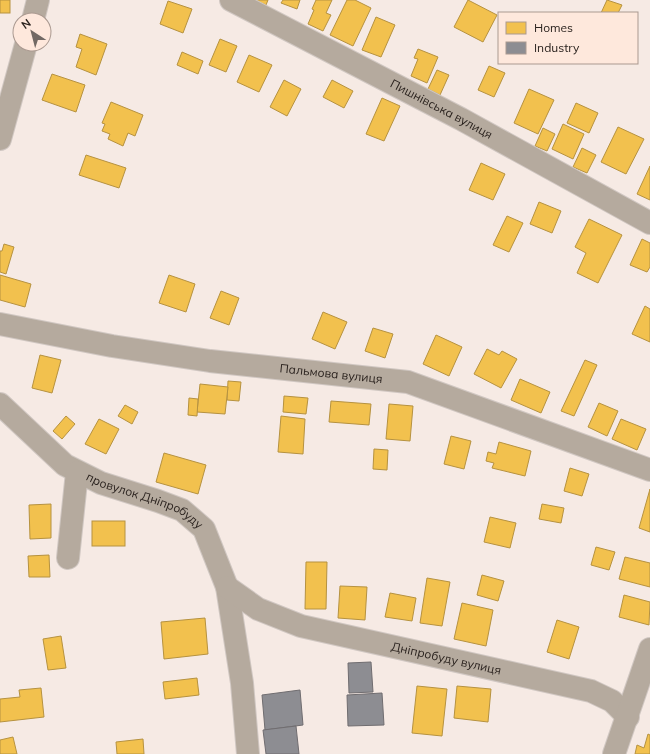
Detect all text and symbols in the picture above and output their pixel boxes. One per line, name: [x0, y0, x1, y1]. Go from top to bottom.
north arrow: [12, 12, 52, 52]
legend: [498, 12, 638, 64]
text: N: [19, 16, 34, 32]
text: Homes: [534, 20, 573, 35]
text: Industry: [534, 40, 580, 55]
street label: Пишнівська вулиця: [388, 76, 495, 142]
street label: Пальмова вулиця: [279, 360, 383, 386]
street label: провулок Дніпробуду: [84, 469, 207, 532]
street label: Дніпробуду вулиця: [390, 638, 503, 678]

